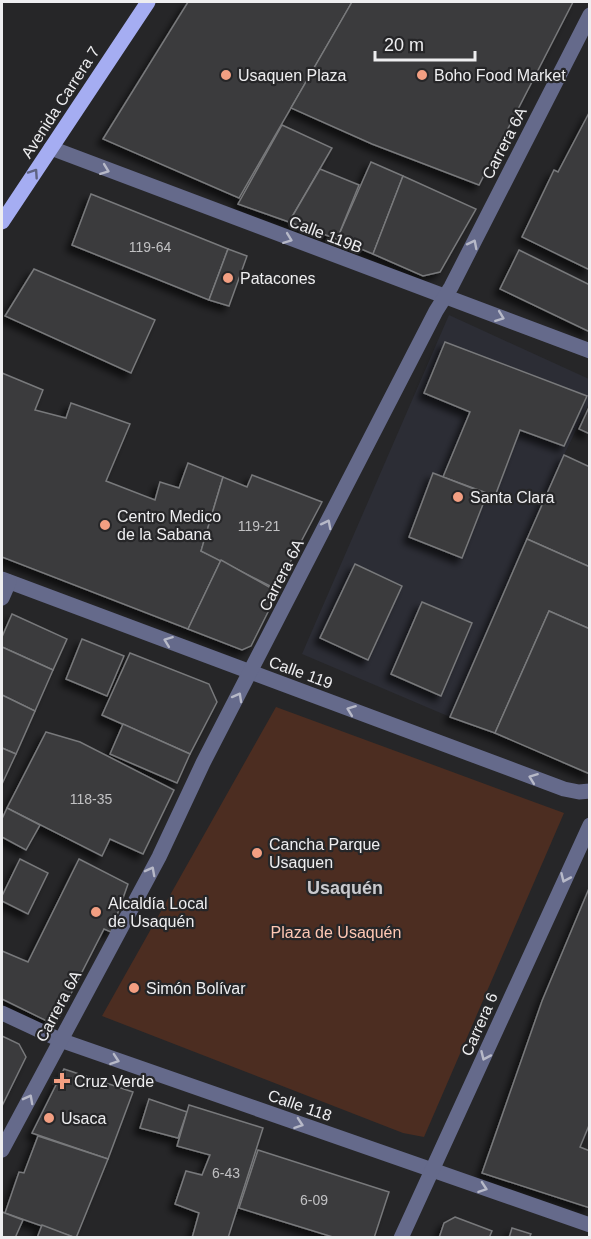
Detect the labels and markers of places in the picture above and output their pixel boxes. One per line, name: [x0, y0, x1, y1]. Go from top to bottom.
place label: Usaquen Plaza: [238, 67, 347, 84]
place label: Boho Food Market: [434, 67, 566, 84]
marker: Usaquen Plaza: [219, 68, 233, 82]
marker: Boho Food Market: [415, 68, 429, 82]
place label: Patacones: [240, 270, 316, 287]
marker: Patacones: [221, 271, 235, 285]
place label: Santa Clara: [470, 489, 555, 506]
marker: Santa Clara: [451, 490, 465, 504]
place label: Centro Medico de la Sabana: [117, 508, 221, 543]
marker: Centro Medico de la Sabana: [98, 518, 112, 532]
place label: Cancha Parque Usaquen: [269, 836, 380, 871]
marker: Cancha Parque Usaquen: [250, 846, 264, 860]
place label: Alcaldía Local de Usaquén: [108, 895, 208, 930]
marker: Alcaldía Local de Usaquén: [89, 905, 103, 919]
place label: Simón Bolívar: [146, 980, 246, 997]
marker: Simón Bolívar: [127, 981, 141, 995]
place label: Cruz Verde: [74, 1073, 154, 1090]
marker: Cruz Verde: [55, 1074, 69, 1088]
place label: Usaca: [61, 1110, 106, 1127]
marker: Usaca: [42, 1111, 56, 1125]

